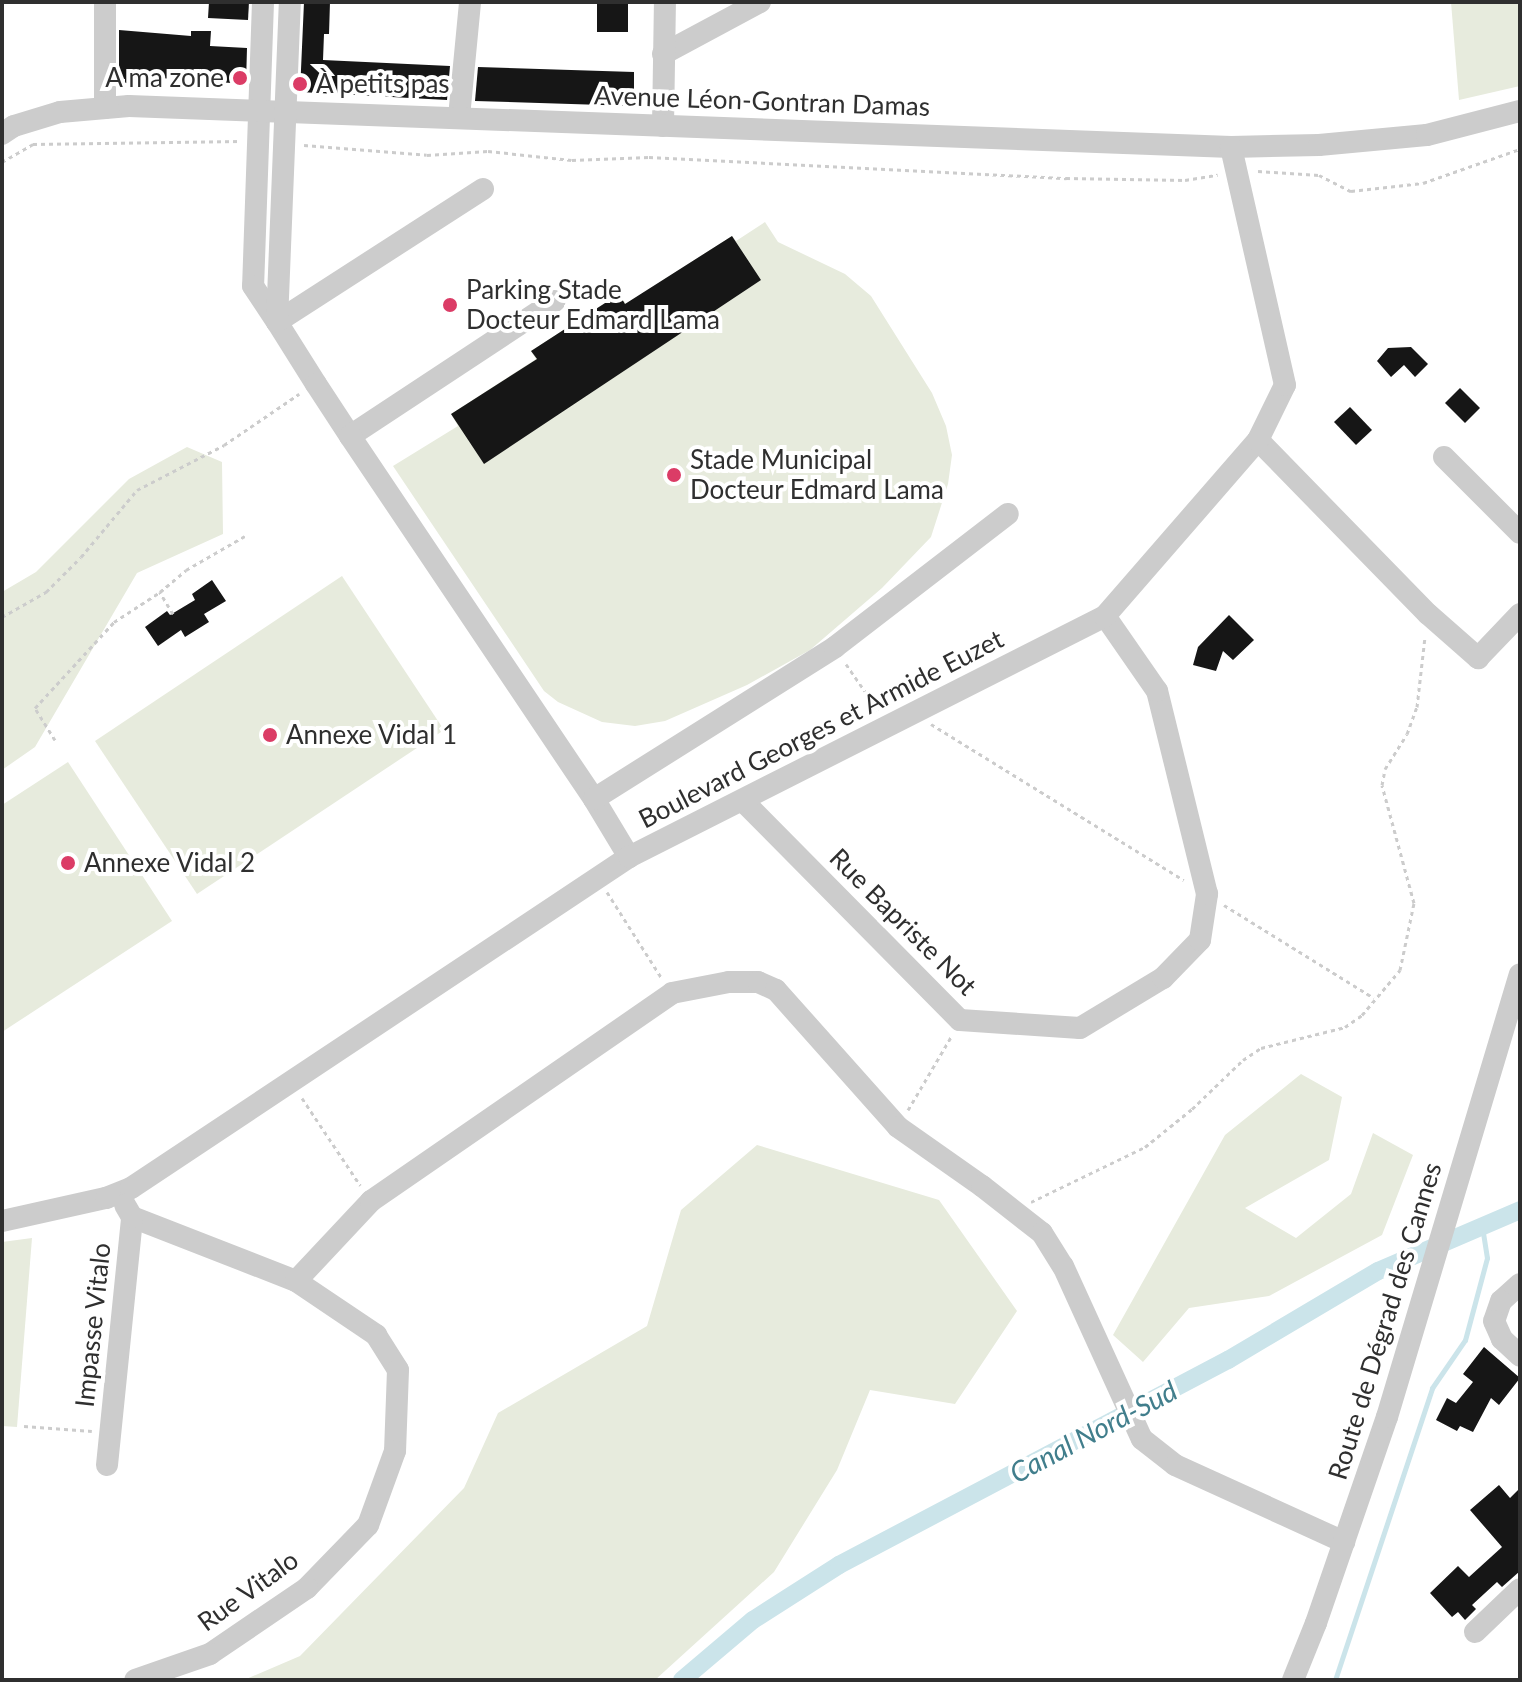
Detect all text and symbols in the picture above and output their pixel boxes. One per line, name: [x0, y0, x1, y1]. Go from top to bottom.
place label: A ma zone: [104, 62, 224, 94]
place label: À petits pas: [316, 68, 450, 100]
marker: A ma zone: [231, 69, 249, 87]
marker: À petits pas: [291, 75, 309, 93]
street label: Avenue Léon-Gontran Damas: [593, 80, 931, 122]
place label: Parking Stade Docteur Edmard Lama: [466, 274, 720, 336]
marker: Parking Stade Docteur Edmard Lama: [441, 296, 459, 314]
place label: Stade Municipal Docteur Edmard Lama: [690, 444, 944, 506]
marker: Stade Municipal Docteur Edmard Lama: [665, 466, 683, 484]
street label: Boulevard Georges et Armide Euzet: [633, 623, 1009, 835]
place label: Annexe Vidal 1: [286, 719, 458, 751]
marker: Annexe Vidal 1: [261, 726, 279, 744]
street label: Rue Bapriste Not: [823, 842, 983, 1002]
place label: Annexe Vidal 2: [84, 847, 256, 879]
marker: Annexe Vidal 2: [59, 854, 77, 872]
street label: Route de Dégrad des Cannes: [1322, 1159, 1448, 1483]
street label: Impasse Vitalo: [69, 1241, 117, 1409]
water label: Canal Nord-Sud: [1004, 1373, 1182, 1489]
street label: Rue Vitalo: [191, 1544, 305, 1638]

